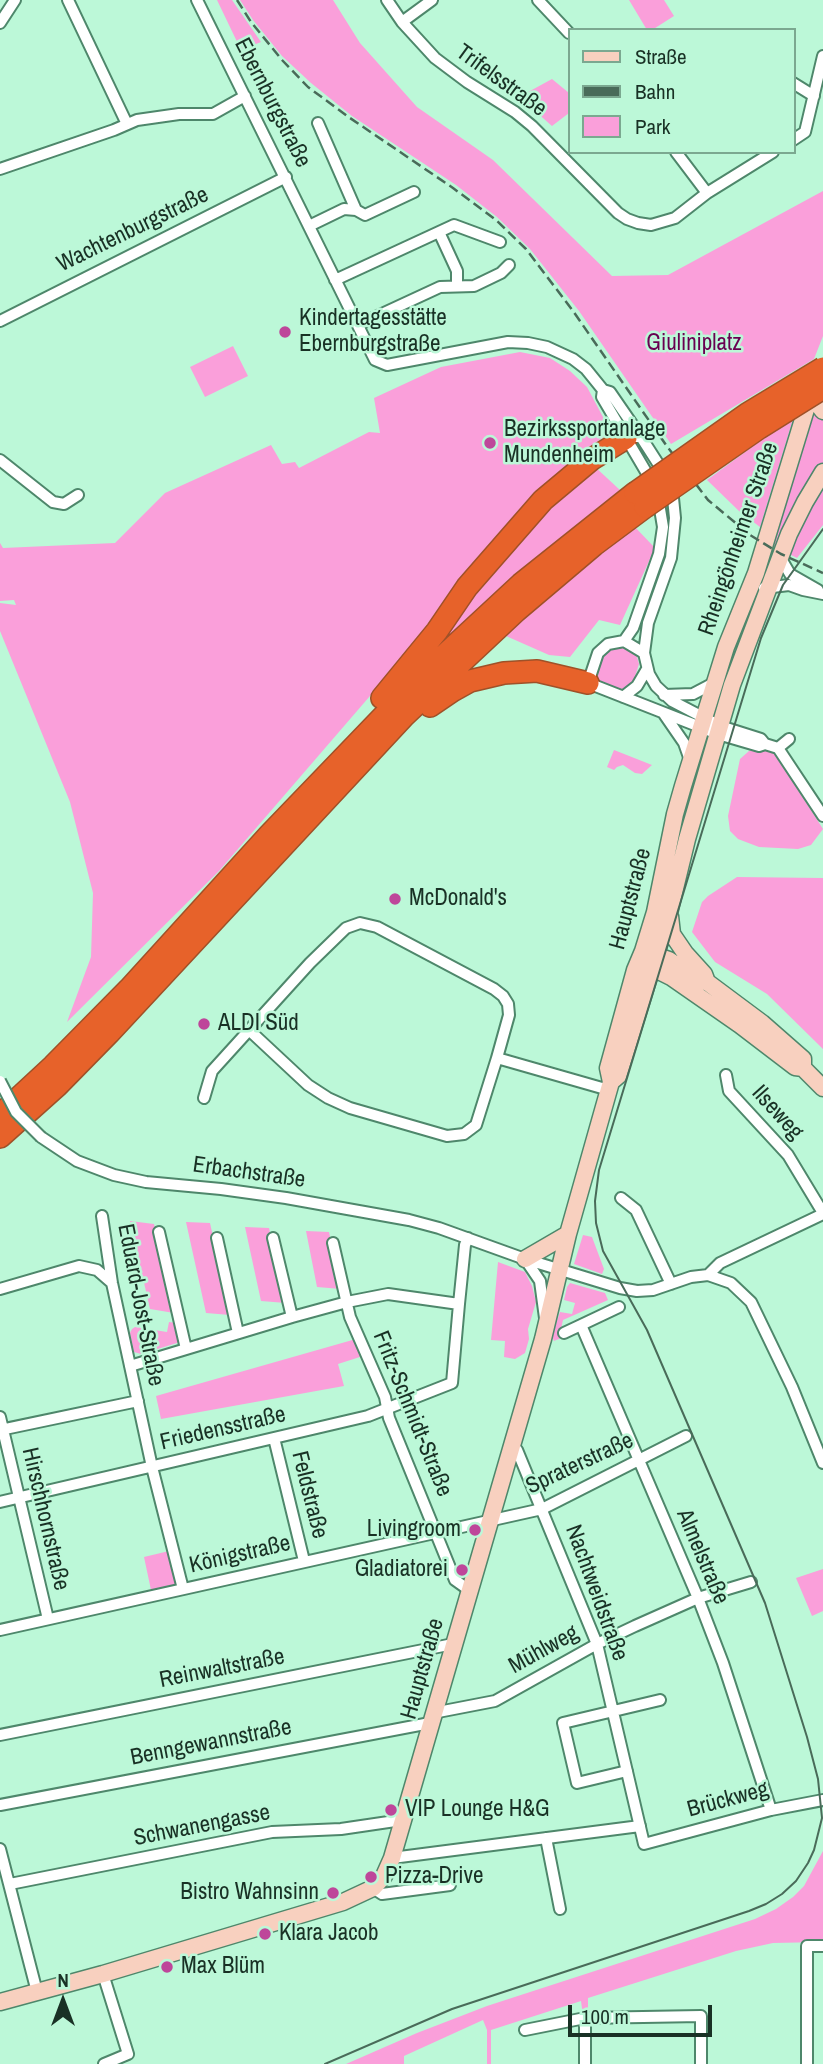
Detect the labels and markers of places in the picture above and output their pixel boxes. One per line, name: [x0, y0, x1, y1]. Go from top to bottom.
place label: Kindertagesstätte Ebernburgstraße: [299, 305, 447, 359]
marker: Kindertagesstätte Ebernburgstraße: [277, 324, 293, 340]
place label: Bezirkssportanlage Mundenheim: [504, 416, 665, 470]
marker: Bezirkssportanlage Mundenheim: [482, 435, 498, 451]
place label: McDonald's: [409, 885, 507, 913]
marker: McDonald's: [387, 891, 403, 907]
place label: ALDI Süd: [218, 1010, 299, 1038]
marker: ALDI Süd: [196, 1016, 212, 1032]
place label: Livingroom: [367, 1516, 461, 1544]
marker: Livingroom: [467, 1522, 483, 1538]
place label: Gladiatorei: [355, 1556, 448, 1584]
marker: Gladiatorei: [454, 1562, 470, 1578]
place label: VIP Lounge H&G: [405, 1796, 550, 1824]
marker: VIP Lounge H&G: [383, 1802, 399, 1818]
place label: Pizza-Drive: [385, 1863, 484, 1891]
marker: Pizza-Drive: [363, 1869, 379, 1885]
place label: Bistro Wahnsinn: [180, 1879, 319, 1907]
marker: Bistro Wahnsinn: [325, 1885, 341, 1901]
place label: Klara Jacob: [279, 1920, 379, 1948]
marker: Klara Jacob: [257, 1926, 273, 1942]
place label: Max Blüm: [181, 1953, 265, 1981]
marker: Max Blüm: [159, 1959, 175, 1975]

